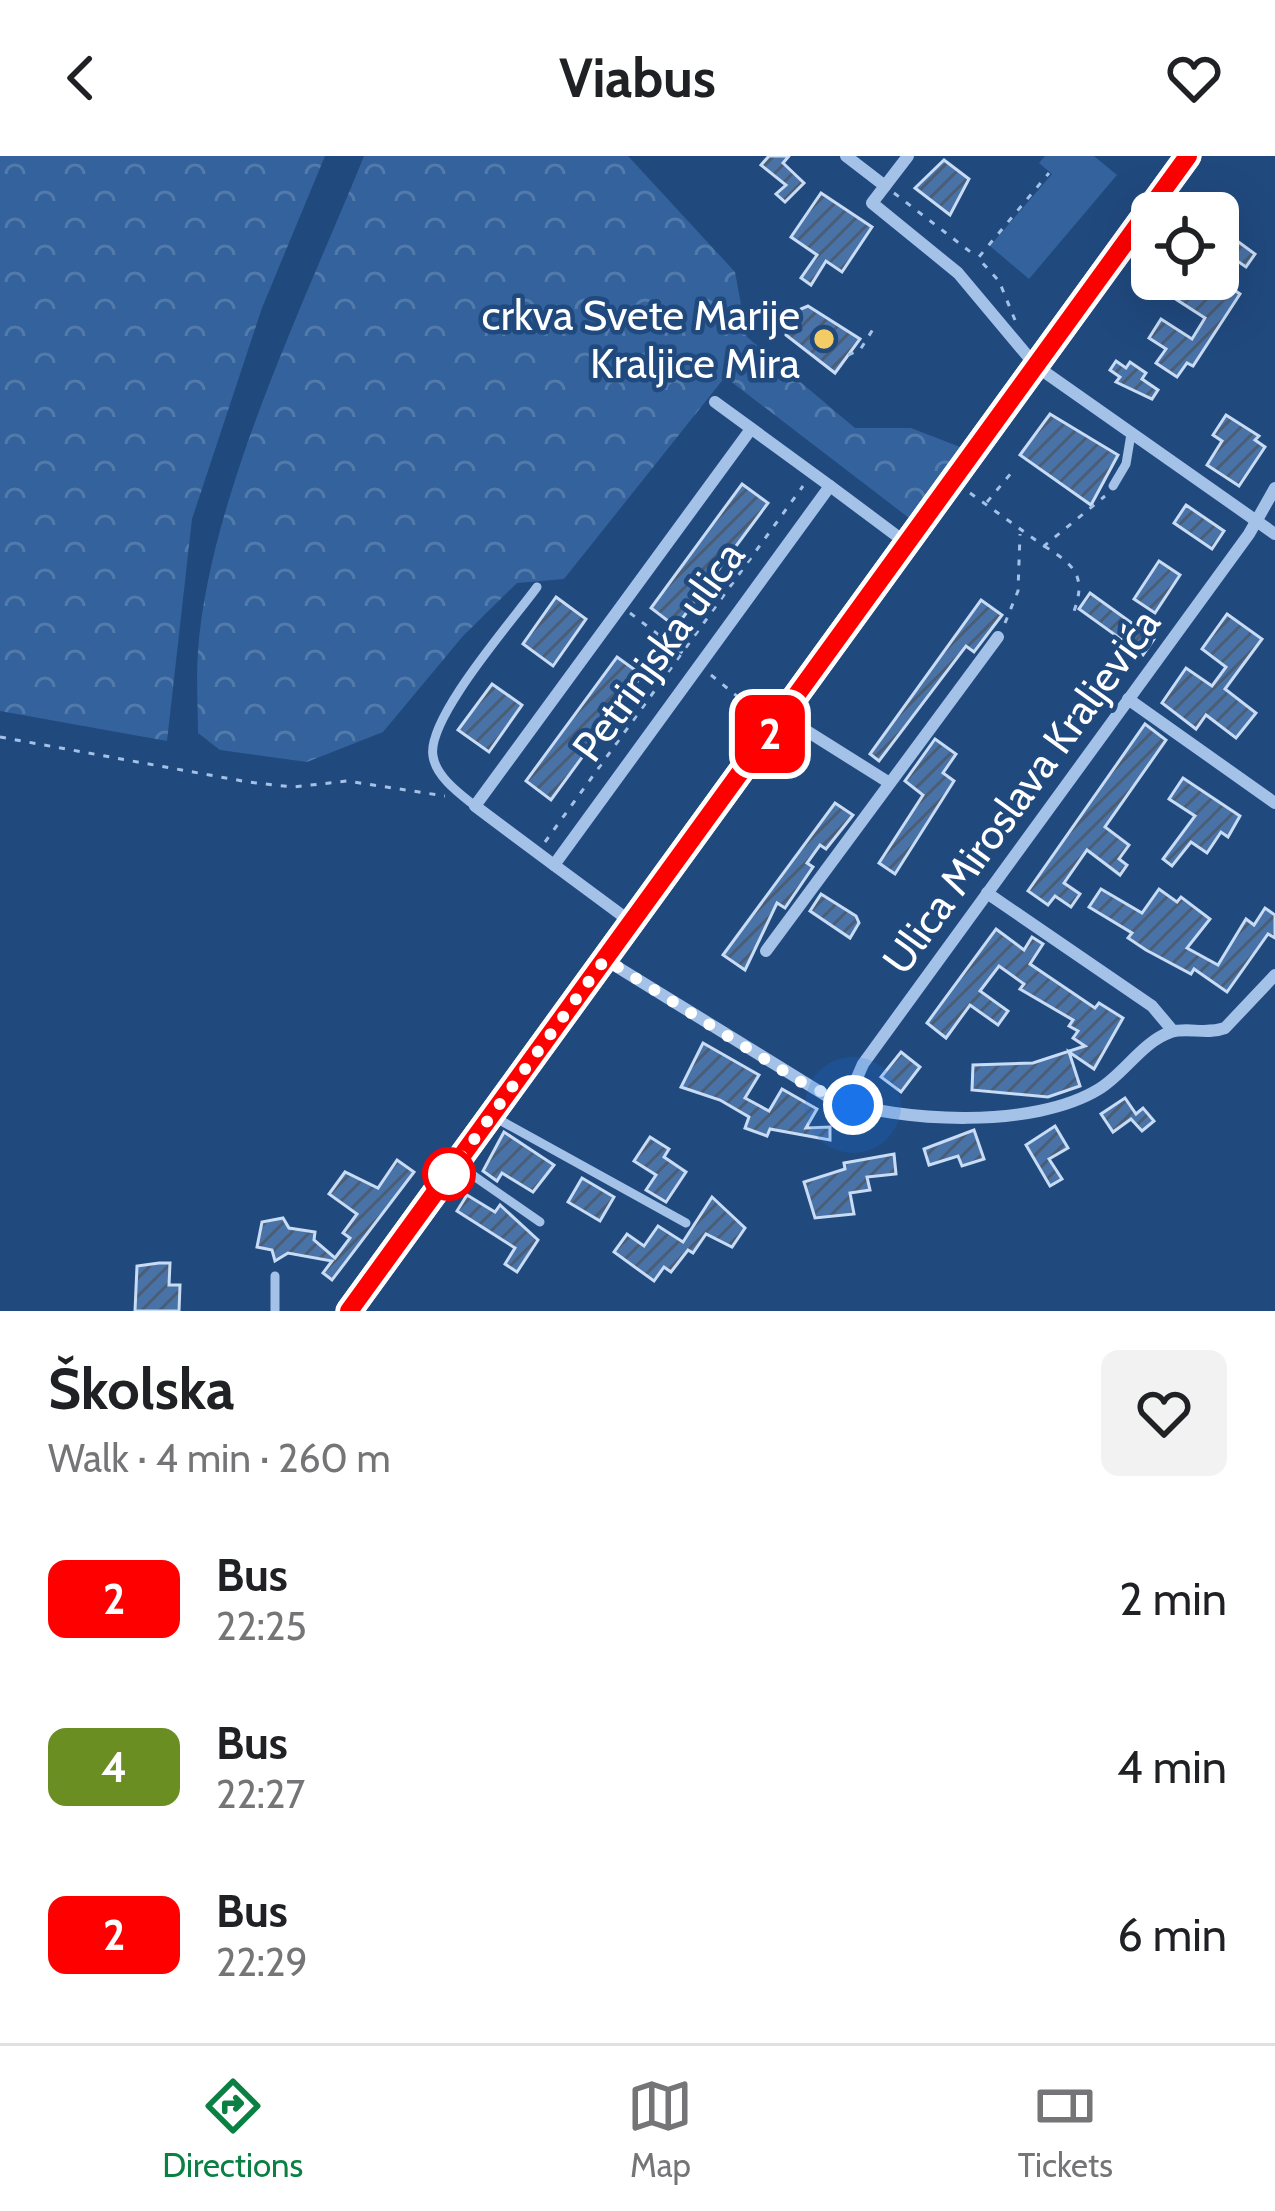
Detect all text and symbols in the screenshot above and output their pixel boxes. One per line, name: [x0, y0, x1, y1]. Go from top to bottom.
icon: back: [48, 45, 114, 111]
text: Viabus: [559, 45, 716, 111]
icon: heart: [1161, 45, 1227, 111]
map controls: [1131, 192, 1239, 300]
button: locate: [1131, 192, 1239, 300]
place label: crkva Svete Marije Kraljice Mira: [482, 289, 800, 389]
marker: crkva Svete Marije Kraljice Mira: [811, 326, 837, 352]
street label: Petrinjska ulica: [561, 531, 755, 771]
street label: Ulica Miroslava Kraljevića: [871, 598, 1171, 984]
line badge: 2: [731, 695, 809, 773]
text: 2: [759, 708, 781, 760]
your location: [823, 1075, 883, 1135]
unlabelled marker: [424, 1149, 474, 1199]
button: heart: [1101, 1350, 1227, 1476]
text: Školska: [48, 1354, 235, 1423]
text: Walk · 4 min · 260 m: [48, 1434, 391, 1482]
text: Bus: [216, 1548, 288, 1602]
text: 2 min: [1119, 1572, 1227, 1626]
text: 2: [103, 1573, 125, 1625]
text: 22:25: [216, 1602, 307, 1650]
text: Bus: [216, 1716, 288, 1770]
text: 4 min: [1117, 1740, 1227, 1794]
text: 4: [101, 1741, 127, 1793]
text: 22:27: [216, 1770, 305, 1818]
text: Bus: [216, 1884, 288, 1938]
text: 6 min: [1117, 1908, 1227, 1962]
text: 2: [103, 1909, 125, 1961]
text: 22:29: [216, 1938, 308, 1986]
tab: Directions: [162, 2073, 303, 2185]
tab: Map: [627, 2073, 693, 2185]
tab: Tickets: [1018, 2073, 1113, 2185]

